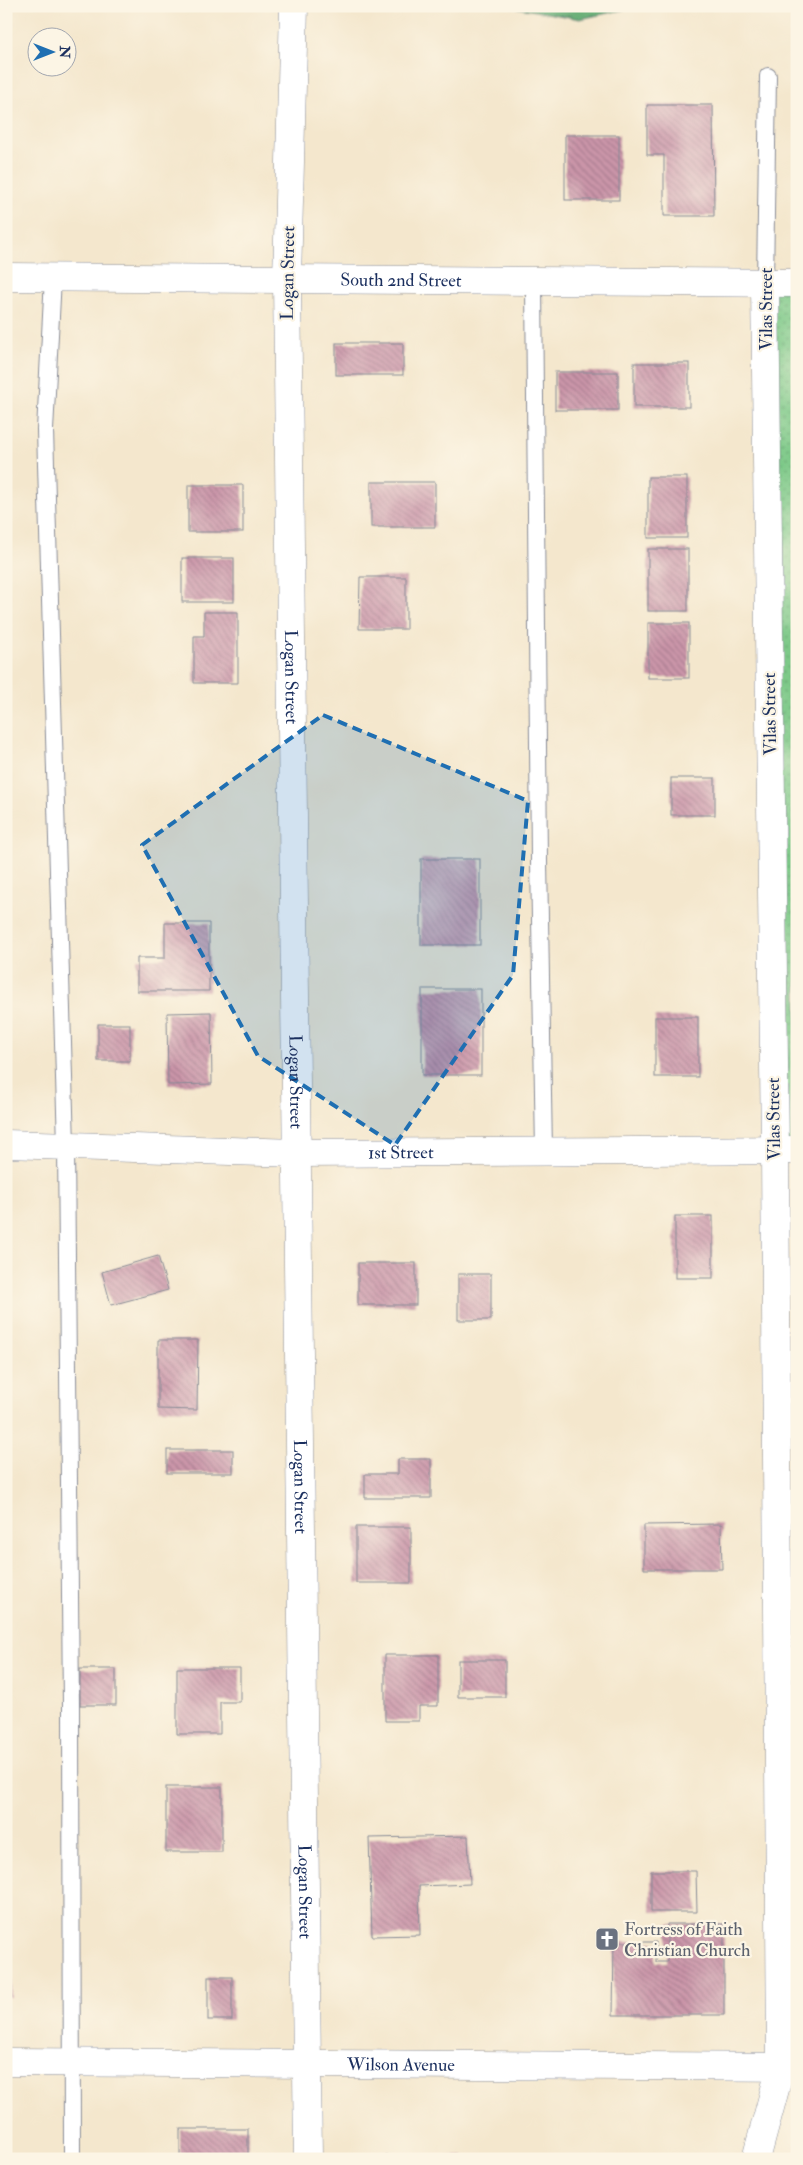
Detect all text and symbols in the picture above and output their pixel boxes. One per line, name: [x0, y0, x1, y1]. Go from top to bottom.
north arrow: [28, 28, 78, 78]
text: N: [56, 45, 73, 59]
street label: Logan Street: [276, 225, 300, 320]
street label: Vilas Street: [755, 267, 778, 350]
street label: South 2nd Street: [340, 268, 462, 292]
street label: Logan Street: [279, 629, 303, 724]
street label: Vilas Street: [758, 672, 782, 756]
street label: Logan Street: [284, 1034, 308, 1129]
street label: Vilas Street: [762, 1077, 786, 1161]
street label: 1st Street: [368, 1141, 434, 1164]
street label: Logan Street: [288, 1439, 313, 1534]
street label: Logan Street: [293, 1844, 317, 1939]
place label: Fortress of Faith Christian Church: [624, 1918, 751, 1962]
church icon: Fortress of Faith Christian Church: [594, 1926, 620, 1952]
street label: Wilson Avenue: [346, 2053, 455, 2076]

